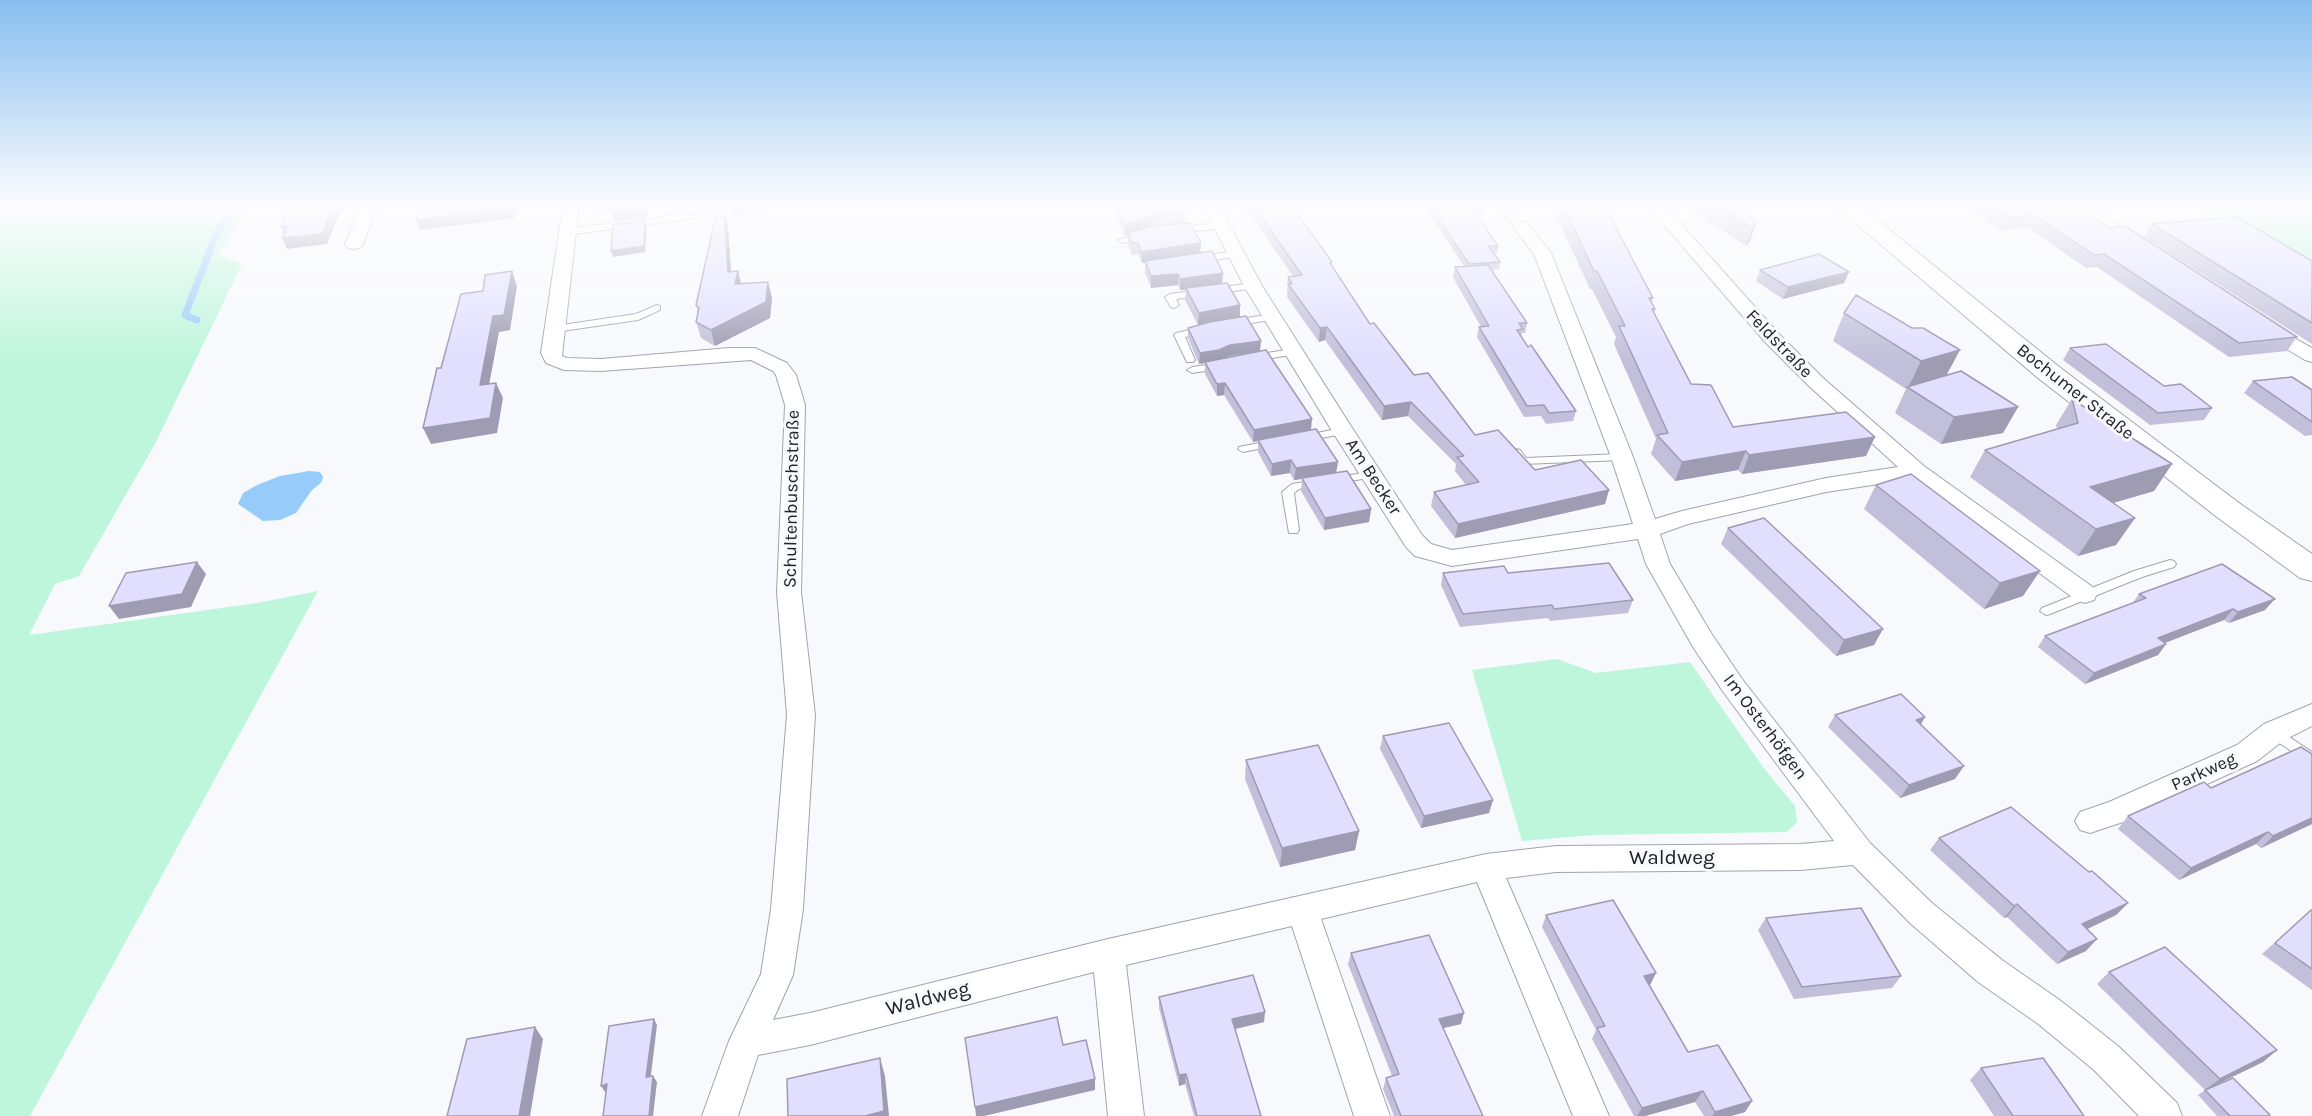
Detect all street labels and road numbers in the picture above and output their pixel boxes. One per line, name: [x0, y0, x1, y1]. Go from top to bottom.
street label: Feldstraße: [1741, 305, 1817, 383]
street label: Bochumer Straße: [2012, 339, 2138, 445]
street label: Schultenbuschstraße: [780, 410, 804, 588]
street label: Am Becker: [1340, 435, 1406, 519]
street label: Im Osterhöfgen: [1718, 670, 1812, 784]
street label: Parkweg: [2168, 748, 2240, 796]
street label: Waldweg: [1629, 845, 1715, 871]
street label: Waldweg: [883, 976, 973, 1022]

